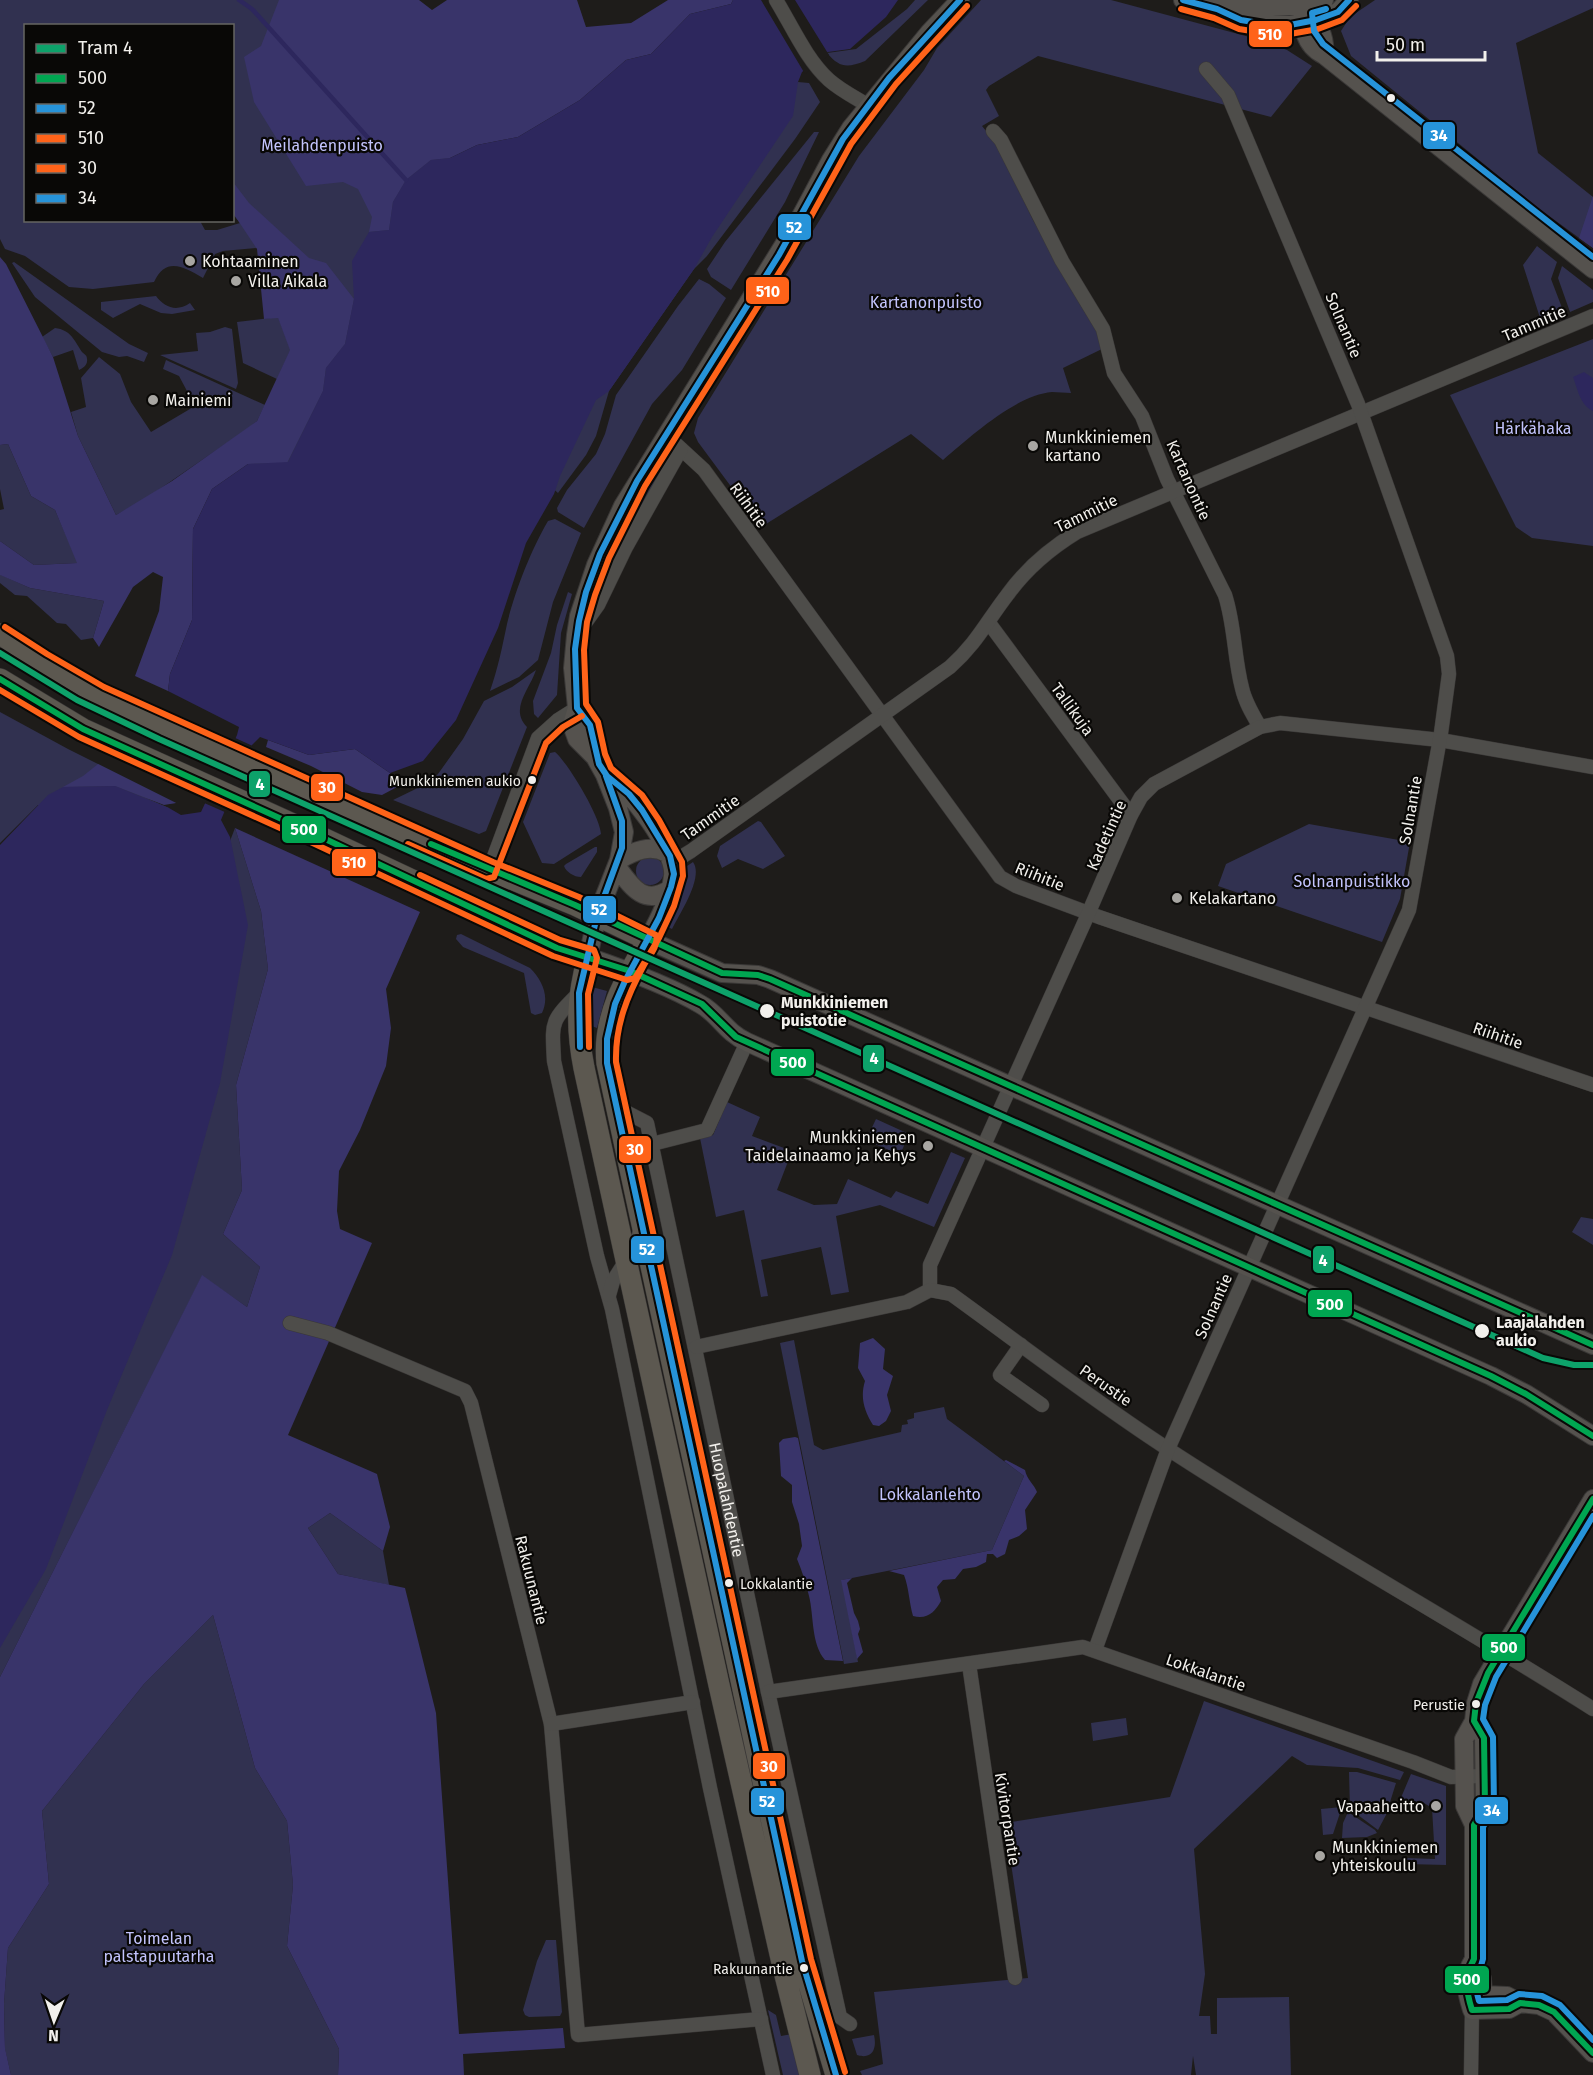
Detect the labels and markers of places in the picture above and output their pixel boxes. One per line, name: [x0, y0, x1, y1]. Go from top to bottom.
unlabelled marker: [1385, 92, 1397, 104]
place label: Kohtaaminen: [202, 252, 299, 271]
marker: Kohtaaminen: [183, 254, 197, 268]
place label: Villa Aikala: [248, 272, 327, 291]
marker: Villa Aikala: [229, 274, 243, 288]
place label: Mainiemi: [165, 391, 232, 410]
marker: Mainiemi: [146, 393, 160, 407]
place label: Munkkiniemen kartano: [1045, 428, 1151, 465]
marker: Munkkiniemen kartano: [1026, 439, 1040, 453]
place label: Munkkiniemen aukio: [389, 773, 521, 790]
marker: Munkkiniemen aukio: [526, 774, 538, 786]
place label: Kelakartano: [1189, 889, 1276, 908]
marker: Kelakartano: [1170, 891, 1184, 905]
place label: Munkkiniemen puistotie: [781, 993, 888, 1030]
marker: Munkkiniemen puistotie: [758, 1002, 776, 1020]
place label: Munkkiniemen Taidelainaamo ja Kehys: [745, 1128, 916, 1165]
marker: Munkkiniemen Taidelainaamo ja Kehys: [921, 1139, 935, 1153]
place label: Laajalahden aukio: [1496, 1313, 1585, 1350]
marker: Laajalahden aukio: [1473, 1322, 1491, 1340]
place label: Lokkalantie: [740, 1576, 813, 1593]
marker: Lokkalantie: [723, 1577, 735, 1589]
place label: Perustie: [1413, 1697, 1465, 1714]
marker: Perustie: [1470, 1698, 1482, 1710]
place label: Vapaaheitto: [1337, 1797, 1424, 1816]
marker: Vapaaheitto: [1429, 1799, 1443, 1813]
place label: Munkkiniemen yhteiskoulu: [1332, 1838, 1438, 1875]
marker: Munkkiniemen yhteiskoulu: [1313, 1849, 1327, 1863]
place label: Rakuunantie: [713, 1961, 793, 1978]
marker: Rakuunantie: [798, 1962, 810, 1974]

